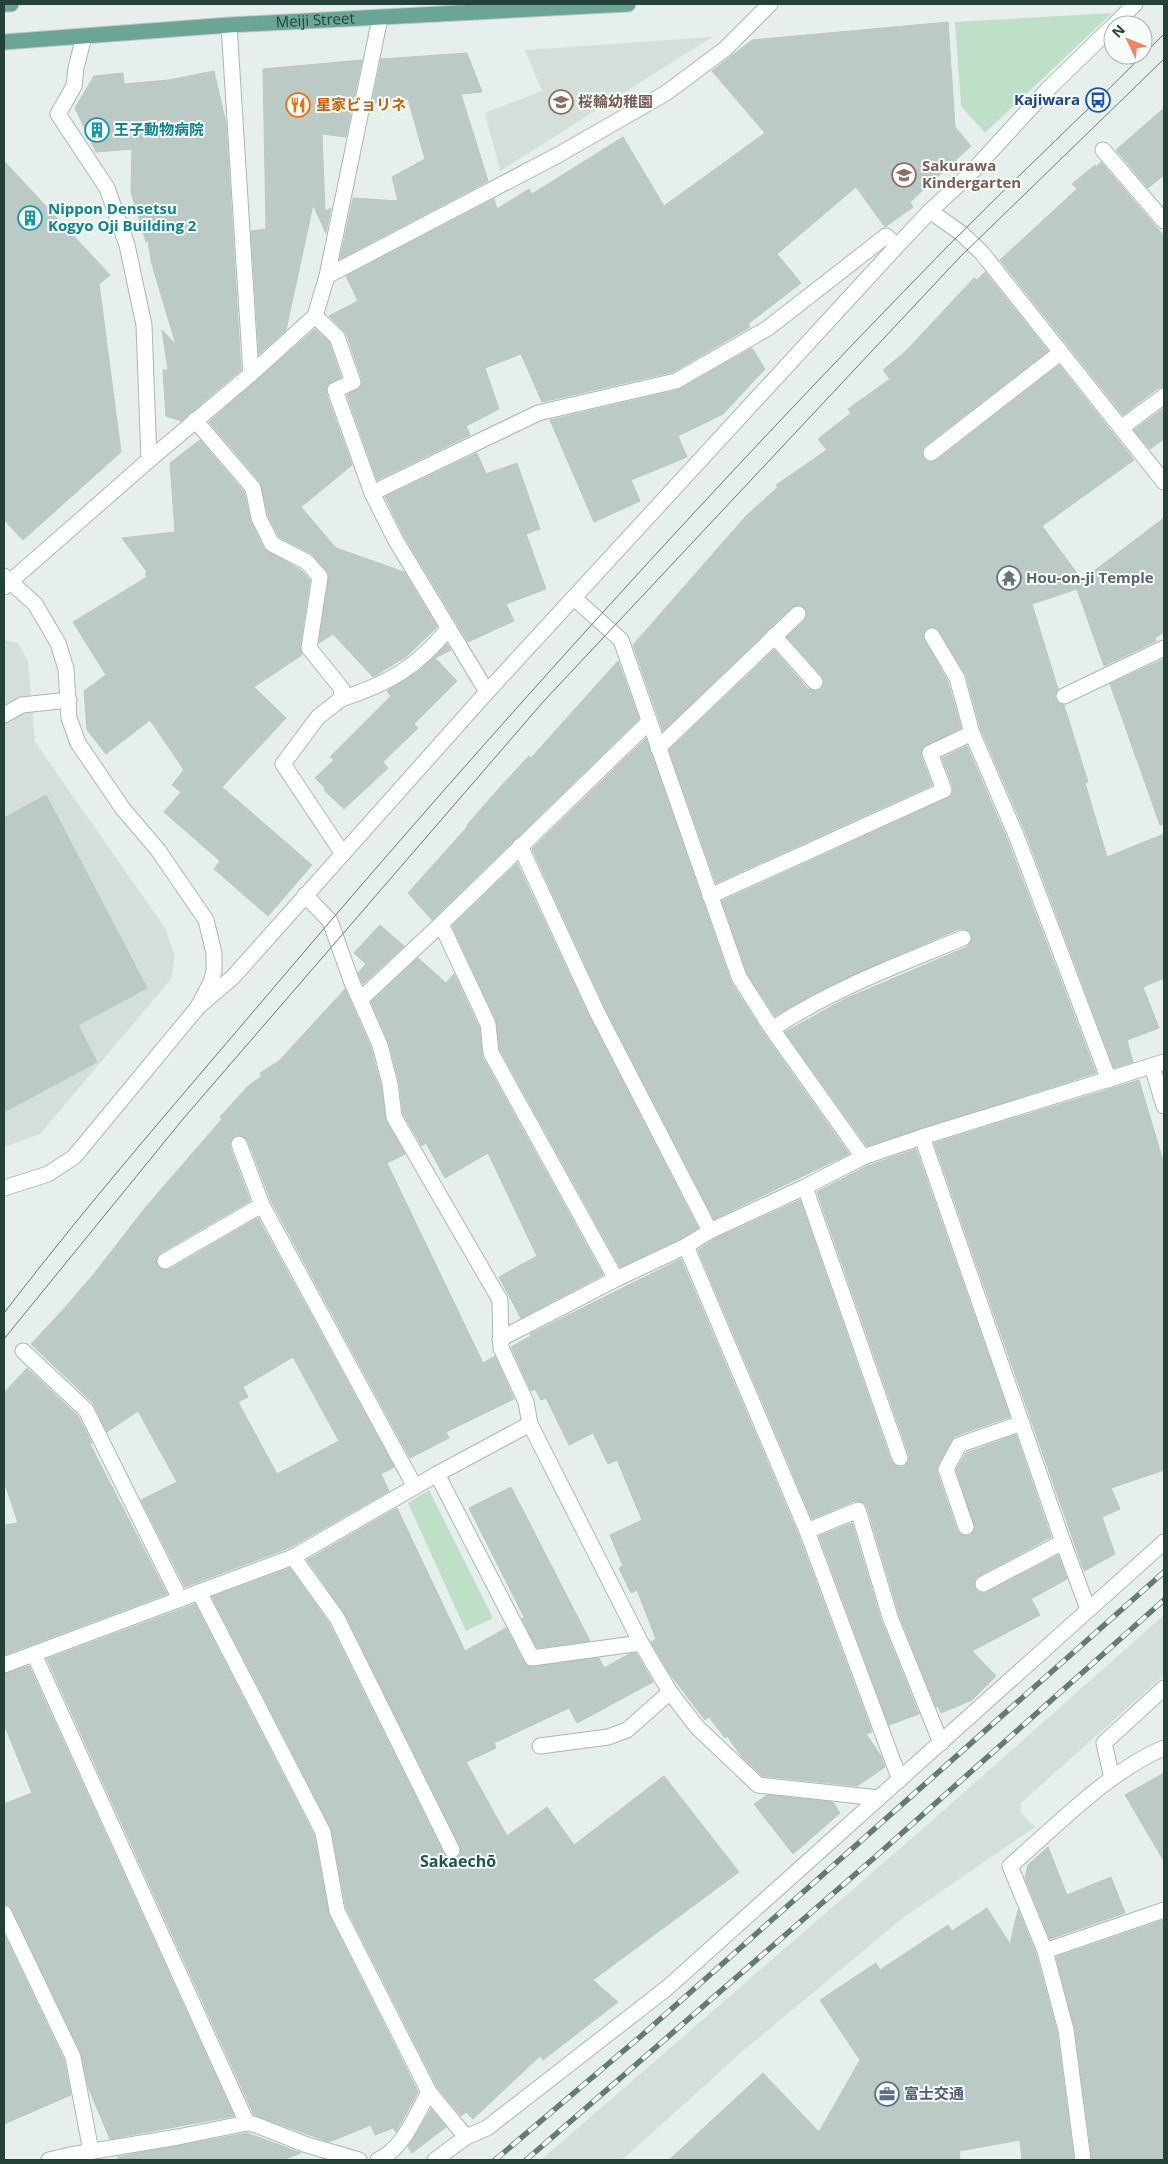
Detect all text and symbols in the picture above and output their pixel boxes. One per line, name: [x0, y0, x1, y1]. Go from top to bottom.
street label: Meiji Street: [275, 7, 355, 32]
north arrow: [1103, 15, 1153, 65]
text: N: [1107, 20, 1129, 41]
bus stop icon: Kajiwara: [1085, 87, 1111, 113]
school or university icon: 桜輪幼稚園: [548, 89, 574, 115]
place label: Kajiwara: [1014, 89, 1080, 109]
place label: 桜輪幼稚園: [578, 91, 653, 111]
restaurant icon: 星家ビョリネ: [285, 92, 311, 118]
place label: 星家ビョリネ: [316, 94, 406, 114]
building icon: 王子動物病院: [84, 117, 110, 143]
place label: 王子動物病院: [114, 119, 204, 139]
place label: Sakurawa Kindergarten: [922, 155, 1021, 192]
school or university icon: Sakurawa Kindergarten: [891, 162, 917, 188]
place label: Nippon Densetsu Kogyo Oji Building 2: [48, 198, 197, 235]
building icon: Nippon Densetsu Kogyo Oji Building 2: [17, 205, 43, 231]
temple icon: Hou-on-ji Temple: [996, 565, 1022, 591]
place label: Hou-on-ji Temple: [1026, 567, 1154, 587]
district label: Sakaechō: [420, 1850, 496, 1872]
office icon: 富士交通: [874, 2081, 900, 2107]
place label: 富士交通: [904, 2083, 964, 2103]

